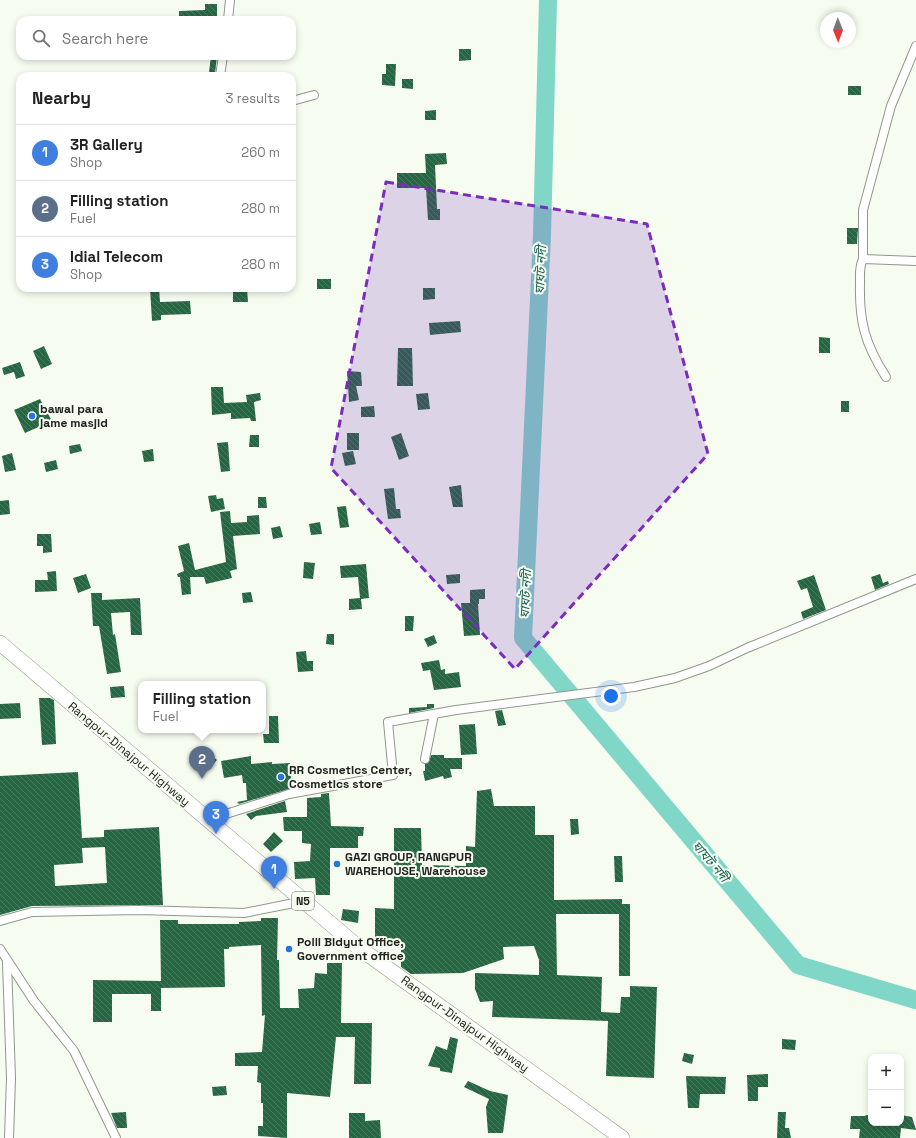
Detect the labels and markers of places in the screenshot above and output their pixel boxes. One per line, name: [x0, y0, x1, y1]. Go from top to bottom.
place label: bawai para jame masjid: [39, 401, 108, 431]
marker: bawai para jame masjid: [27, 411, 37, 421]
pin: 2: [189, 746, 215, 779]
place label: RR Cosmetics Center, Cosmetics store: [289, 762, 412, 792]
marker: RR Cosmetics Center, Cosmetics store: [276, 772, 286, 782]
pin: 3: [203, 801, 229, 834]
place label: GAZI GROUP, RANGPUR WAREHOUSE, Warehouse: [345, 849, 486, 879]
pin: 1: [261, 856, 287, 889]
marker: GAZI GROUP, RANGPUR WAREHOUSE, Warehouse: [332, 859, 342, 869]
place label: Polli Bidyut Office, Government office: [297, 934, 404, 964]
marker: Polli Bidyut Office, Government office: [284, 944, 294, 954]

